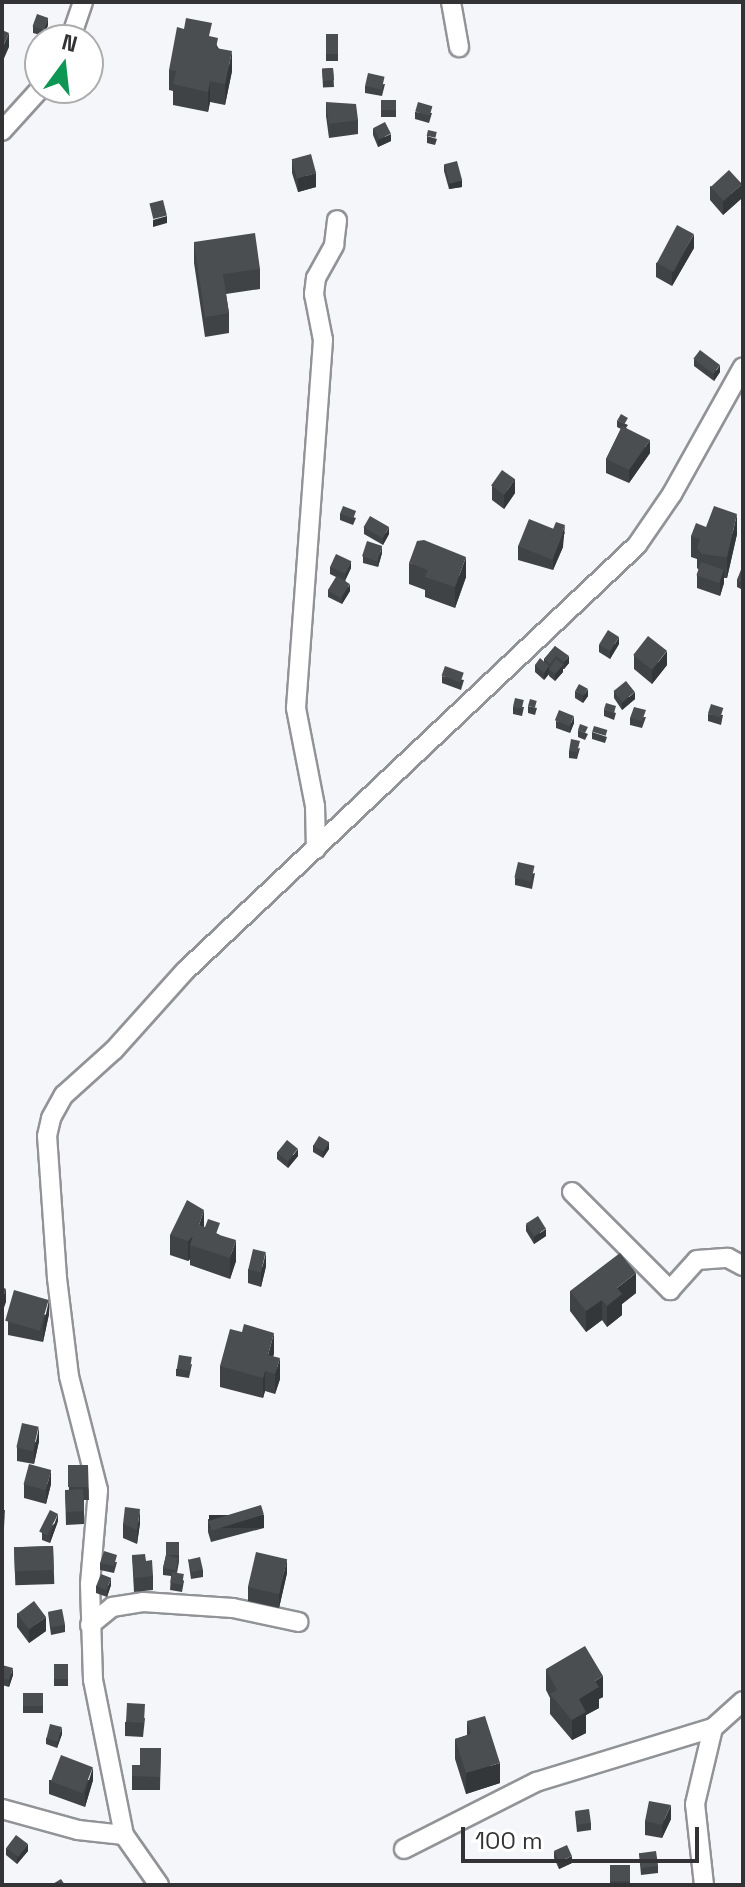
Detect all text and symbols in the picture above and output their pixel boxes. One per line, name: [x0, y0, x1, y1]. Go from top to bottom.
north arrow: [24, 24, 104, 104]
text: N: [59, 27, 80, 58]
scale bar: [465, 1811, 703, 1861]
text: 100 m: [475, 1825, 543, 1856]

